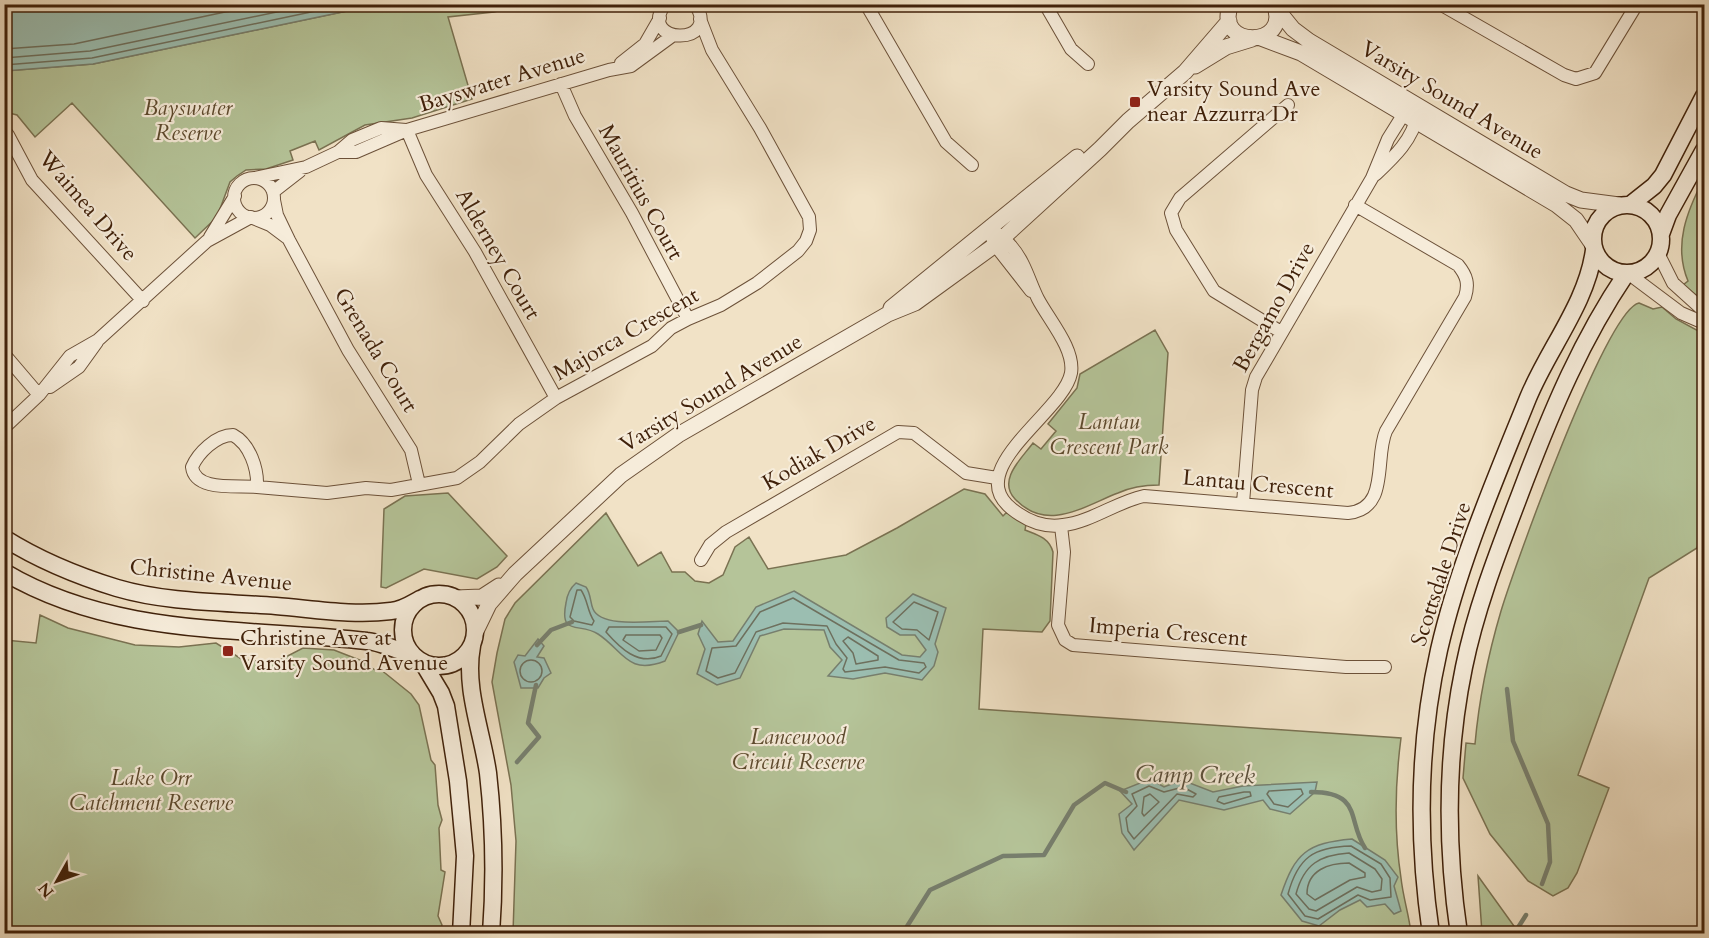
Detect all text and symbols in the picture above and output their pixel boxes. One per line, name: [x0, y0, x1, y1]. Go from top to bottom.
street label: Varsity Sound Avenue: [1355, 34, 1549, 166]
street label: Bayswater Avenue: [415, 40, 589, 120]
place label: Varsity Sound Ave near Azzurra Dr: [1147, 74, 1321, 129]
park label: Bayswater Reserve: [144, 93, 233, 148]
marker: Varsity Sound Ave near Azzurra Dr: [1128, 95, 1142, 109]
street label: Mauritius Court: [591, 119, 691, 265]
street label: Waimea Drive: [31, 144, 144, 268]
street label: Alderney Court: [448, 183, 548, 325]
street label: Bergamo Drive: [1226, 237, 1322, 377]
street label: Majorca Crescent: [548, 280, 704, 388]
street label: Grenada Court: [327, 282, 425, 418]
street label: Varsity Sound Avenue: [614, 327, 808, 459]
park label: Lantau Crescent Park: [1049, 407, 1169, 462]
street label: Kodiak Drive: [757, 408, 881, 498]
street label: Lantau Crescent: [1181, 462, 1335, 506]
street label: Scottsdale Drive: [1404, 498, 1478, 650]
street label: Christine Avenue: [128, 552, 294, 598]
street label: Imperia Crescent: [1087, 610, 1249, 654]
place label: Christine Ave at Varsity Sound Avenue: [240, 623, 448, 678]
marker: Christine Ave at Varsity Sound Avenue: [221, 644, 235, 658]
park label: Lancewood Circuit Reserve: [732, 722, 865, 777]
water label: Camp Creek: [1135, 757, 1255, 793]
park label: Lake Orr Catchment Reserve: [69, 763, 233, 818]
north arrow: [27, 851, 87, 911]
text: N: [33, 878, 59, 902]

